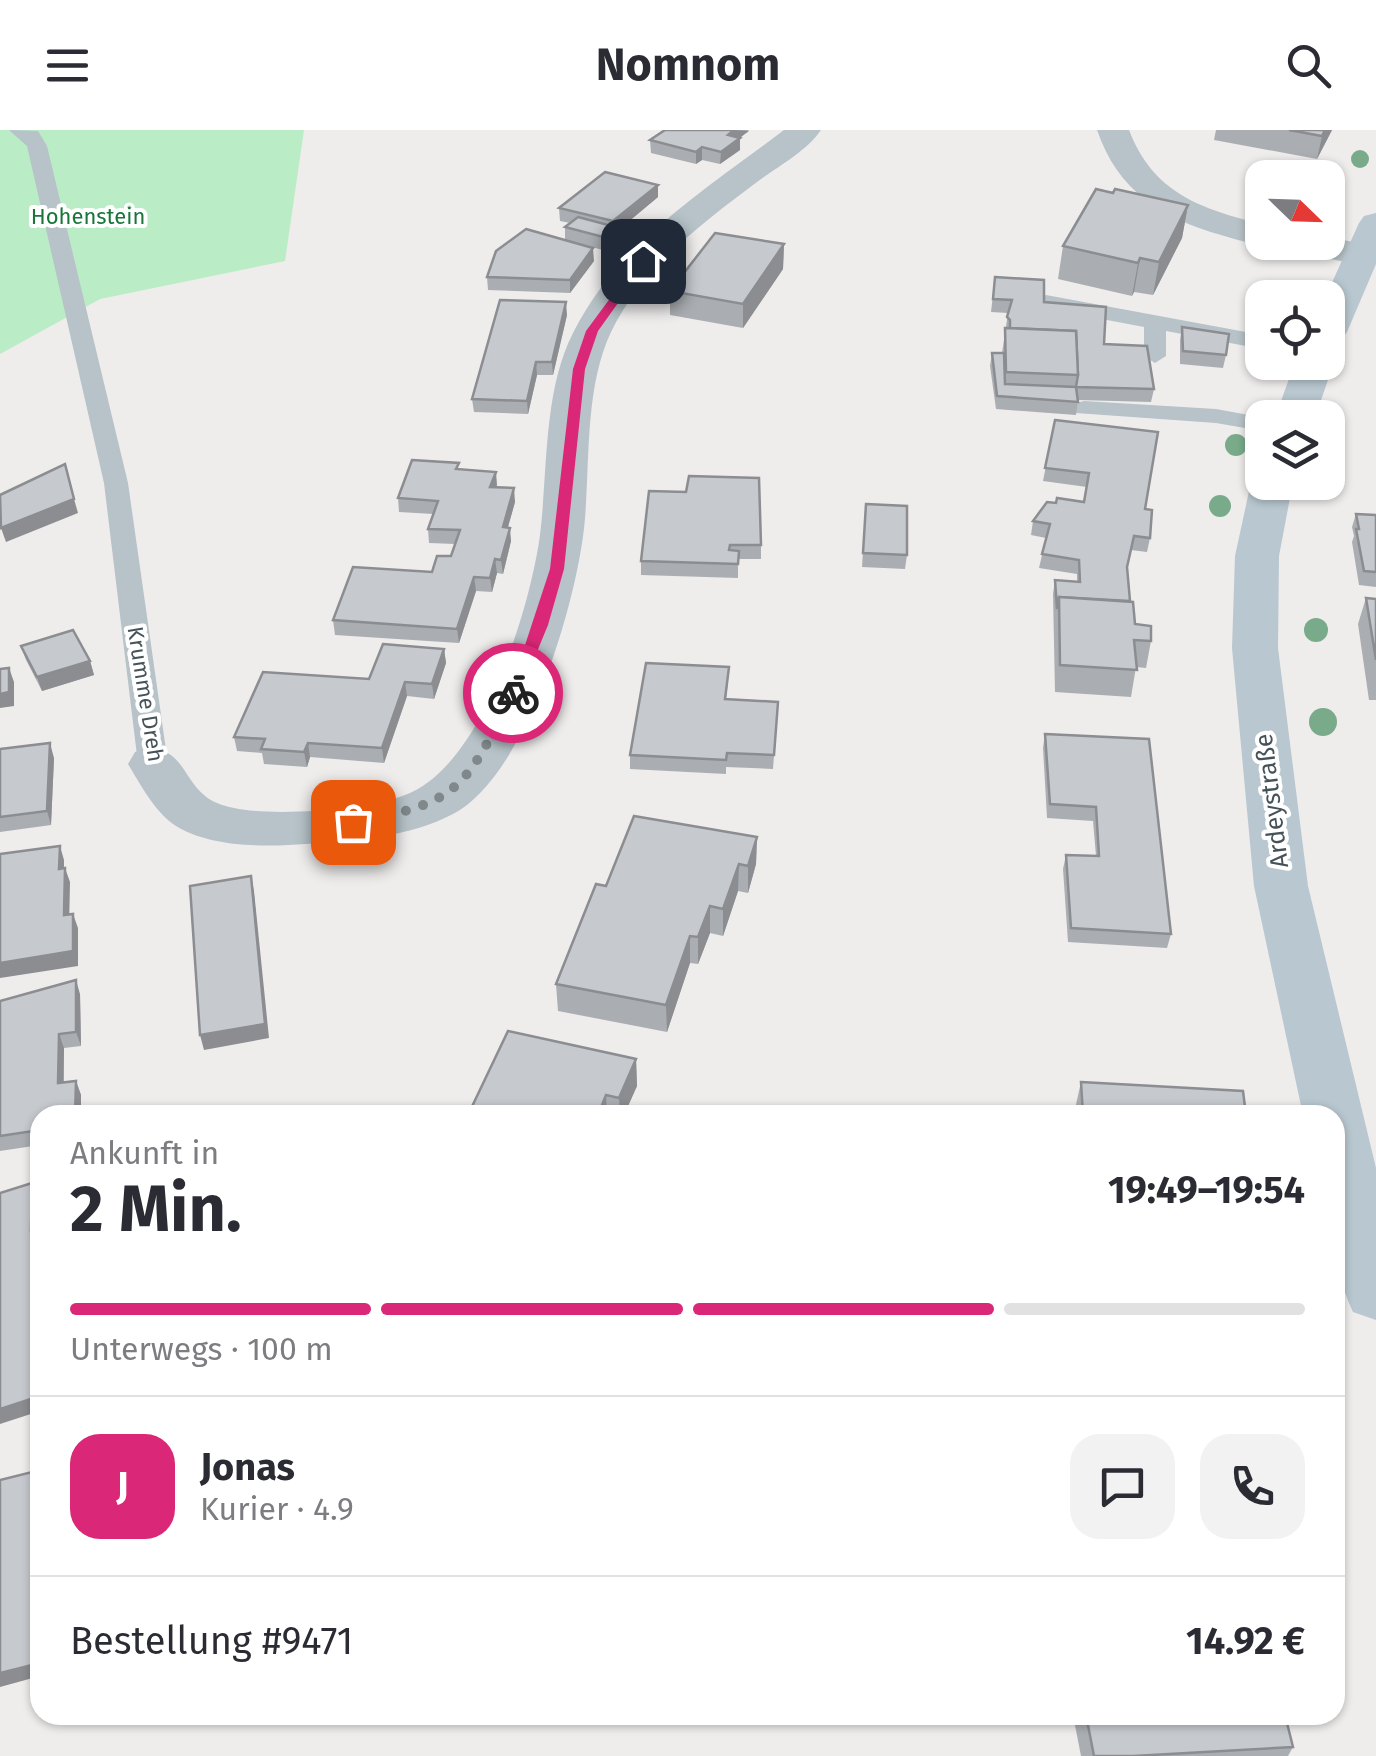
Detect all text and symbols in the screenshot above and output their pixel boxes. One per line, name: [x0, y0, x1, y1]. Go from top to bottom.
icon: menu: [40, 38, 95, 93]
text: Nomnom: [596, 38, 780, 92]
icon: search: [1281, 38, 1336, 93]
north arrow: [1245, 160, 1345, 260]
map controls: [1245, 160, 1345, 500]
park label: Hohenstein: [31, 203, 145, 230]
pin: [601, 219, 686, 304]
icon: home: [616, 234, 671, 289]
button: locate: [1245, 280, 1345, 380]
button: layers: [1245, 400, 1345, 500]
street label: Krumme Dreh: [121, 624, 170, 764]
courier: [463, 643, 563, 743]
icon: bike: [486, 666, 541, 721]
street label: Ardeystraße: [1249, 732, 1295, 870]
pin: [311, 780, 396, 865]
icon: bag: [326, 795, 381, 850]
text: Ankunft in: [70, 1134, 219, 1172]
text: 19:49–19:54: [1108, 1167, 1305, 1213]
text: 2 Min.: [70, 1170, 242, 1248]
text: Unterwegs · 100 m: [70, 1330, 333, 1368]
button: chat: [1070, 1434, 1175, 1539]
button: phone: [1200, 1434, 1305, 1539]
text: Jonas: [200, 1444, 295, 1490]
text: J: [116, 1463, 129, 1509]
text: Kurier · 4.9: [200, 1490, 354, 1528]
text: Bestellung #9471: [70, 1618, 353, 1664]
text: 14.92 €: [1186, 1618, 1305, 1664]

